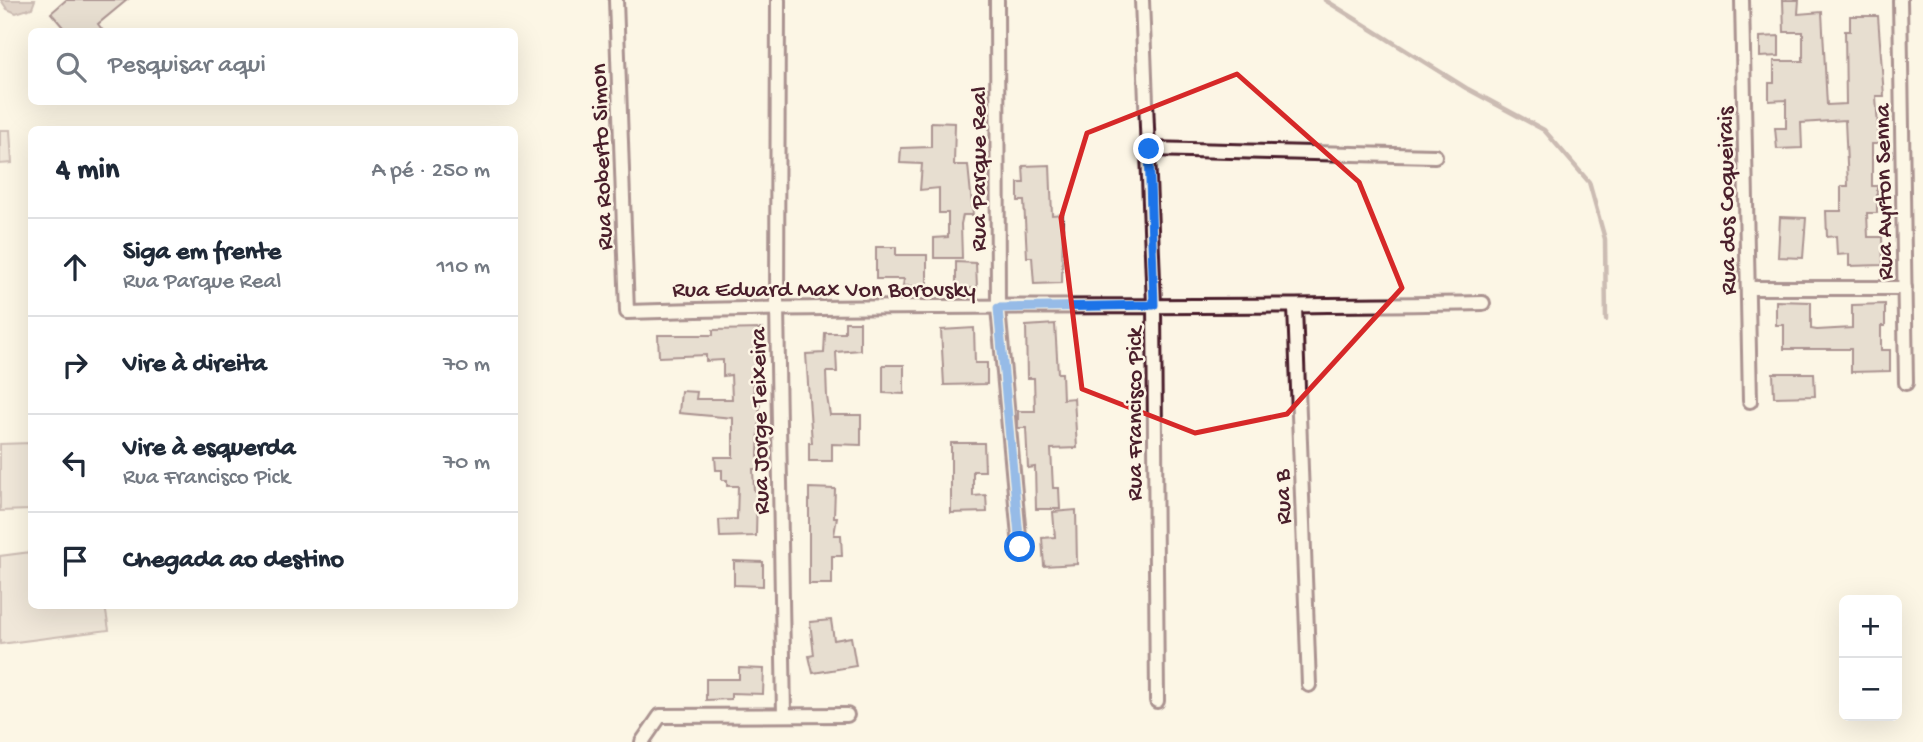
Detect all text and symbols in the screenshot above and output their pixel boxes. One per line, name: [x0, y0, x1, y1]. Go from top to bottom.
search box: [28, 28, 518, 105]
icon: search: [52, 48, 90, 86]
text: Pesquisar aqui: [108, 51, 266, 82]
street label: Rua Roberto Simon: [586, 63, 621, 251]
street label: Rua Parque Real: [966, 86, 995, 252]
street label: Rua Ayrton Senna: [1869, 103, 1902, 280]
street label: Rua dos Coqueirais: [1712, 105, 1745, 295]
route end: [1133, 133, 1164, 164]
text: 4 min: [56, 154, 119, 189]
text: A pé · 250 m: [371, 158, 490, 185]
text: Siga em frente: [123, 238, 281, 269]
icon: ahead: [56, 248, 94, 286]
text: 110 m: [437, 254, 490, 281]
text: Rua Parque Real: [123, 269, 281, 296]
street label: Rua Eduard Max Von Borovsky: [672, 277, 976, 306]
street label: Rua Francisco Pick: [1122, 325, 1151, 501]
street label: Rua Jorge Teixeira: [745, 326, 778, 515]
icon: right: [56, 346, 94, 384]
text: Vire à direita: [123, 350, 267, 381]
text: 70 m: [443, 352, 490, 379]
text: Vire à esquerda: [123, 434, 296, 465]
icon: left: [56, 444, 94, 482]
text: 70 m: [443, 450, 490, 477]
text: Rua Francisco Pick: [123, 465, 290, 492]
street label: Rua B: [1269, 468, 1300, 525]
route start: [1004, 531, 1035, 562]
icon: arrive: [56, 542, 94, 580]
text: Chegada ao destino: [123, 546, 344, 577]
map controls: [1839, 595, 1902, 721]
button: +: [1839, 595, 1902, 658]
button: −: [1839, 658, 1902, 721]

